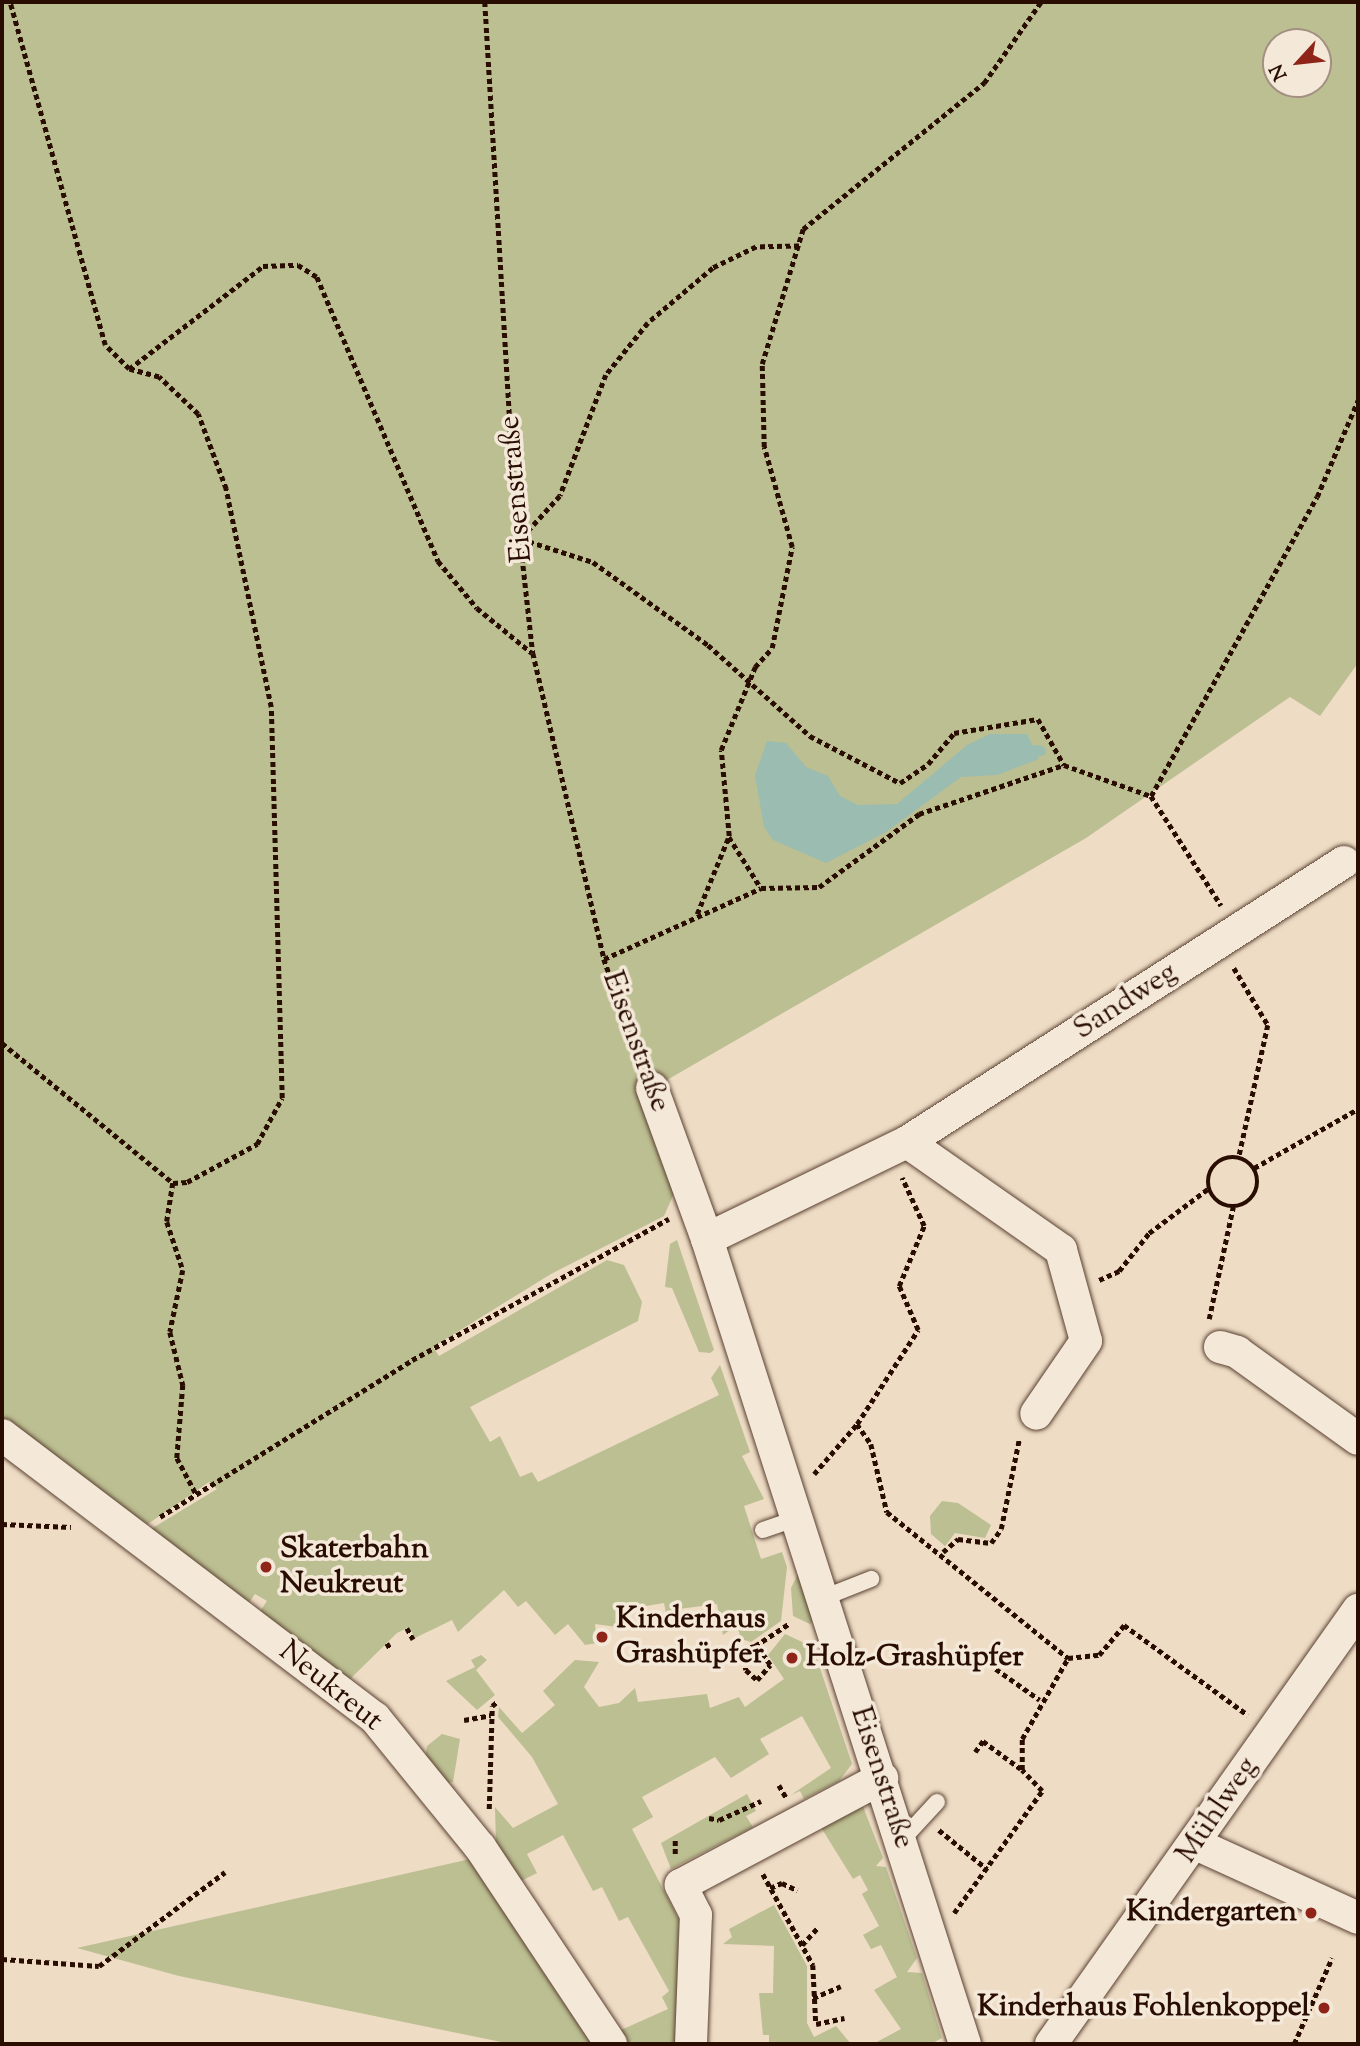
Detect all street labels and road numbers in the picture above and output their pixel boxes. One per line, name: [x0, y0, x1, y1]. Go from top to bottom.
street label: Eisenstraße: [493, 414, 541, 564]
street label: Sandweg: [1068, 955, 1184, 1049]
street label: Eisenstraße: [593, 967, 677, 1117]
street label: Neukreut: [271, 1634, 389, 1740]
street label: Eisenstraße: [841, 1703, 921, 1853]
street label: Mühlweg: [1169, 1751, 1267, 1871]

